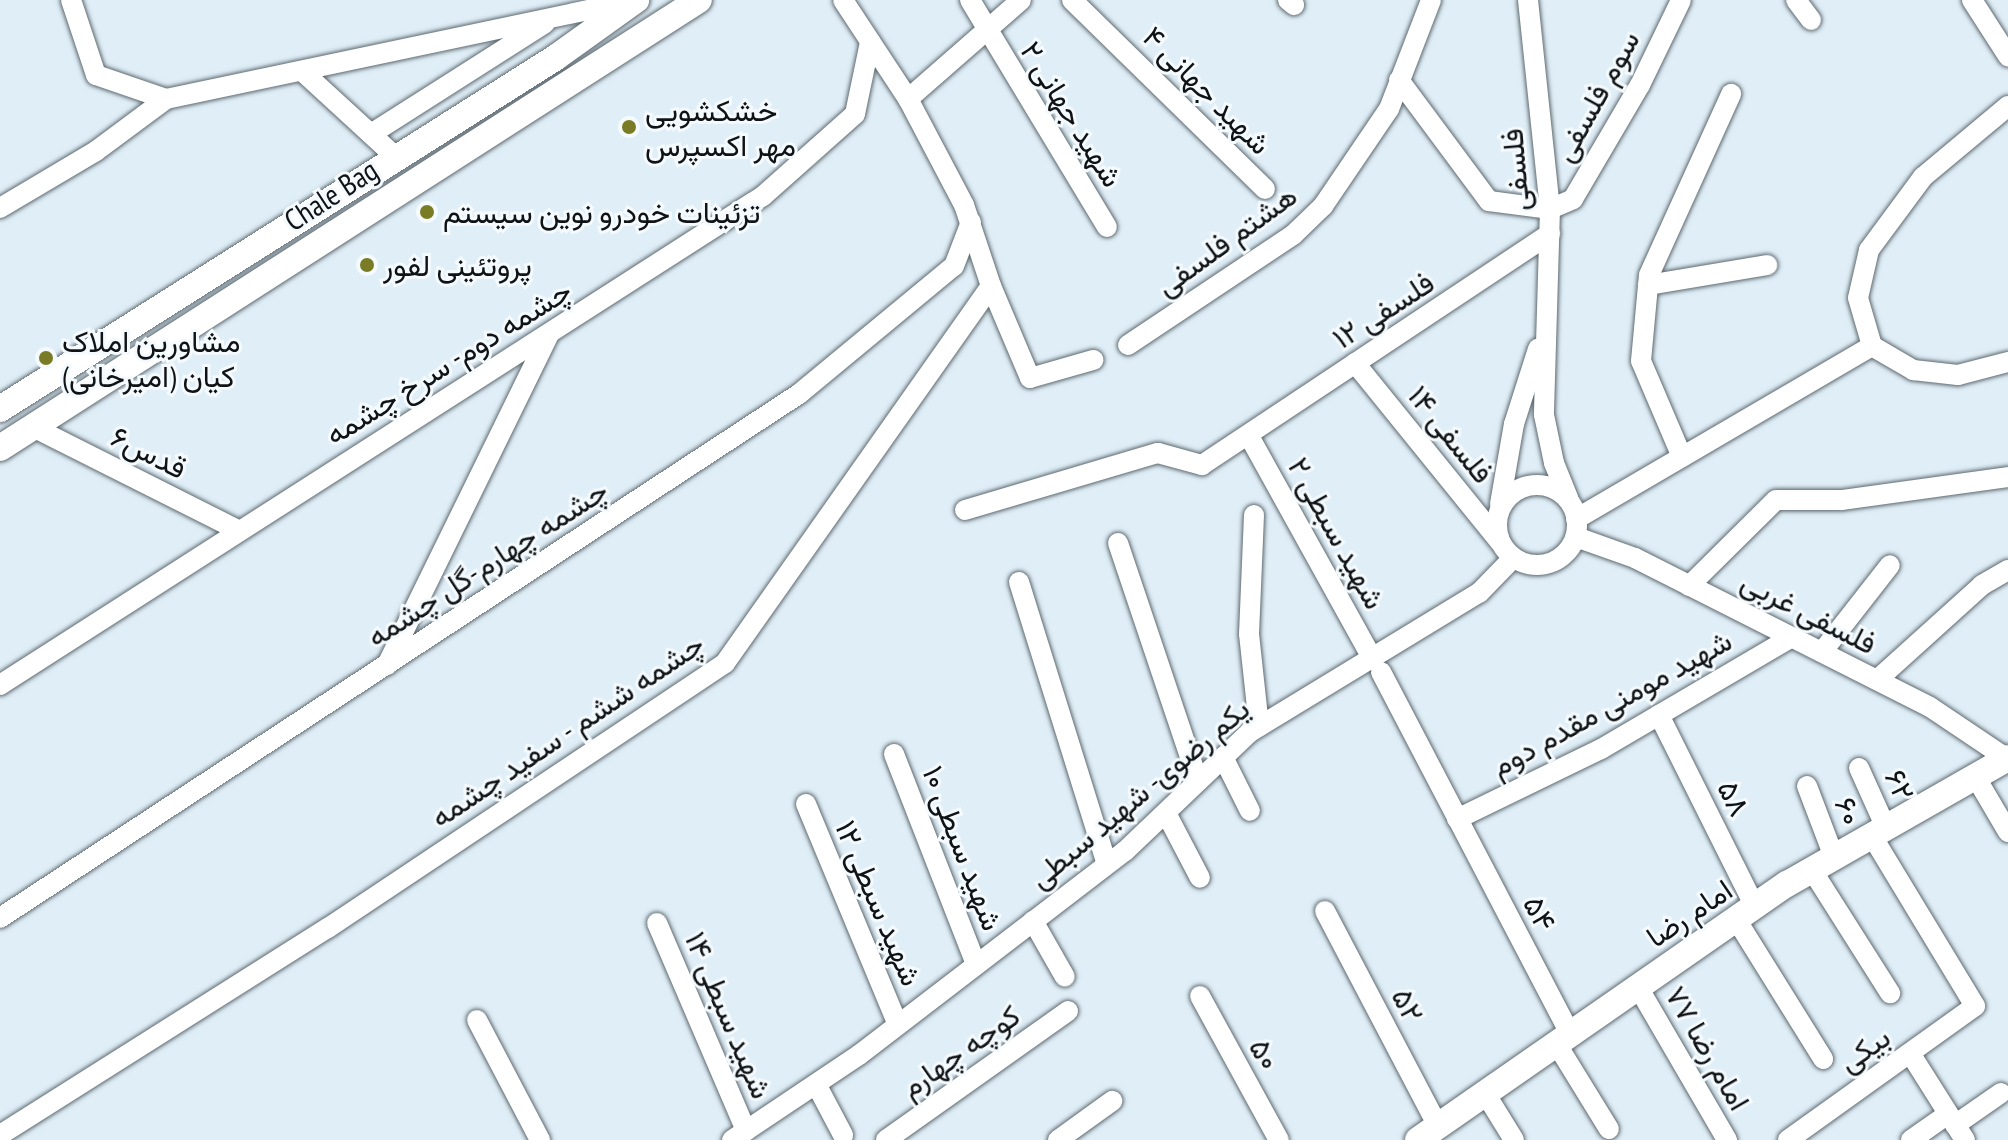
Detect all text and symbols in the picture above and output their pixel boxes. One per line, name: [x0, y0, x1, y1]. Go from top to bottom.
street label: ۴ شهید جهانی: [1136, 19, 1278, 161]
street label: سوم فلسفی: [1545, 24, 1647, 168]
street label: ۲ شهید جهانی: [1013, 35, 1131, 193]
place label: خشکشویی مهر اکسپرس: [645, 92, 796, 162]
marker: خشکشویی مهر اکسپرس: [620, 118, 638, 136]
street label: فلسفی: [1493, 127, 1537, 213]
street label: Chale Bag: [278, 152, 384, 238]
street label: هشتم فلسفی: [1149, 177, 1303, 303]
place label: تزئینات خودرو نوین سیستم: [443, 194, 760, 230]
marker: تزئینات خودرو نوین سیستم: [418, 203, 436, 221]
place label: پروتئینی لفور: [383, 247, 532, 283]
marker: پروتئینی لفور: [358, 256, 376, 274]
street label: ۱۲ فلسفی: [1326, 264, 1440, 356]
street label: چشمه دوم- سرخ چشمه: [318, 271, 578, 453]
place label: مشاورین املاک کیان (امیرخانی): [62, 323, 240, 394]
marker: مشاورین املاک کیان (امیرخانی): [37, 349, 55, 367]
street label: ۱۴ فلسفی: [1401, 378, 1501, 490]
street label: قدس۶: [105, 418, 193, 486]
street label: ۲ شهید سبطی: [1281, 451, 1393, 615]
street label: چشمه چهارم-گل چشمه: [360, 472, 614, 654]
street label: فلسفی غربی: [1735, 563, 1883, 661]
street label: شهید مومنی مقدم دوم: [1484, 622, 1738, 784]
street label: چشمه ششم - سفید چشمه: [423, 625, 711, 835]
street label: یکم رضوی- شهید سبطی: [1021, 690, 1257, 896]
street label: ۱۰ شهید سبطی: [915, 761, 1011, 935]
street label: ۶۲: [1877, 764, 1923, 806]
street label: ۵۸: [1710, 774, 1758, 822]
street label: ۶۰: [1827, 792, 1871, 830]
street label: ۱۲ شهید سبطی: [828, 815, 930, 991]
street label: امام رضا: [1639, 871, 1739, 955]
street label: ۵۴: [1516, 889, 1564, 937]
street label: شهید سبطی ۱۴: [678, 926, 780, 1104]
street label: امام رضا ۷۷: [1658, 979, 1758, 1117]
street label: ۵۲: [1384, 982, 1432, 1028]
street label: کوچه چهارم: [893, 997, 1027, 1105]
street label: بیکی: [1831, 1019, 1897, 1079]
street label: ۵۰: [1242, 1032, 1288, 1076]

